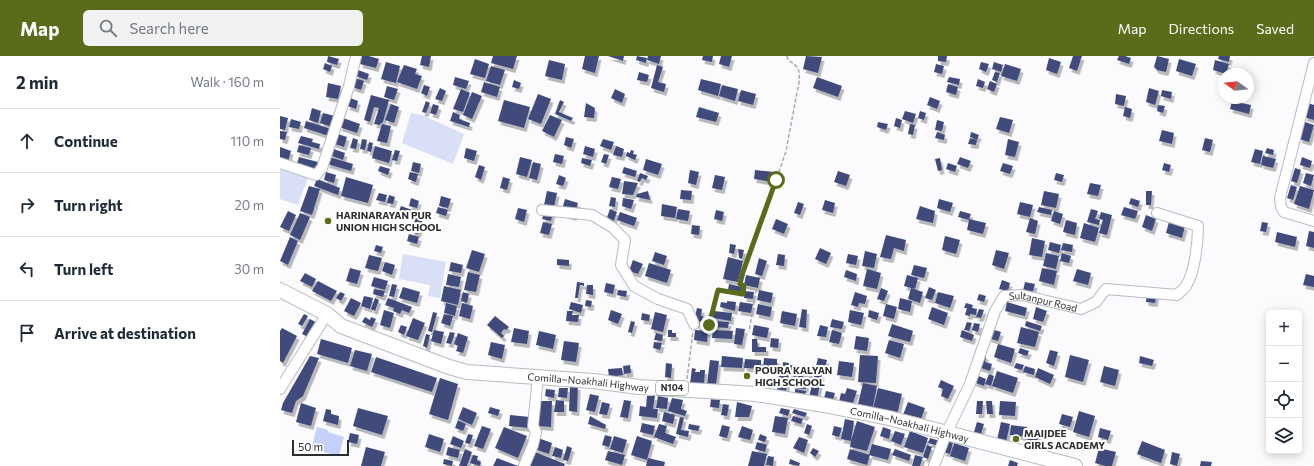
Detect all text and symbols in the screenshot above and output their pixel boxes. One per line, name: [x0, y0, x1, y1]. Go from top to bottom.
search box: [83, 10, 363, 46]
text: Map: [20, 17, 59, 40]
icon: search: [97, 17, 119, 39]
text: Search here: [129, 19, 209, 37]
text: Map: [1118, 20, 1147, 37]
text: Directions: [1169, 20, 1234, 37]
text: Saved: [1256, 20, 1294, 37]
north arrow: [1218, 68, 1254, 104]
text: 2 min: [16, 72, 58, 93]
text: Walk · 160 m: [190, 74, 264, 90]
icon: ahead: [16, 130, 38, 152]
text: Continue: [54, 132, 118, 150]
text: 110 m: [231, 133, 264, 149]
route start: [767, 171, 785, 189]
icon: right: [16, 194, 38, 216]
text: Turn right: [54, 196, 123, 214]
text: 20 m: [235, 197, 264, 213]
place label: HARINARAYAN PUR UNION HIGH SCHOOL: [336, 209, 441, 233]
marker: HARINARAYAN PUR UNION HIGH SCHOOL: [323, 216, 333, 226]
icon: left: [16, 258, 38, 280]
text: Turn left: [54, 260, 113, 278]
text: 30 m: [234, 261, 264, 277]
street label: Sultanpur Road: [1008, 289, 1079, 314]
map controls: [1266, 310, 1302, 454]
button: +: [1266, 310, 1302, 346]
route end: [700, 316, 718, 334]
icon: arrive: [16, 322, 38, 344]
text: Arrive at destination: [54, 324, 196, 342]
button: −: [1266, 346, 1302, 382]
place label: POURA KALYAN HIGH SCHOOL: [755, 364, 832, 388]
street label: Comilla–Noakhali Highway: [527, 370, 649, 394]
marker: POURA KALYAN HIGH SCHOOL: [742, 371, 752, 381]
road number: N104: [656, 381, 688, 395]
button: locate: [1266, 382, 1302, 418]
street label: Comilla–Noakhali Highway: [849, 404, 970, 444]
button: layers: [1266, 418, 1302, 454]
place label: MAIJDEE GIRLS ACADEMY: [1024, 427, 1105, 451]
marker: MAIJDEE GIRLS ACADEMY: [1011, 434, 1021, 444]
scale bar: [292, 438, 349, 457]
text: 50 m: [298, 440, 323, 453]

